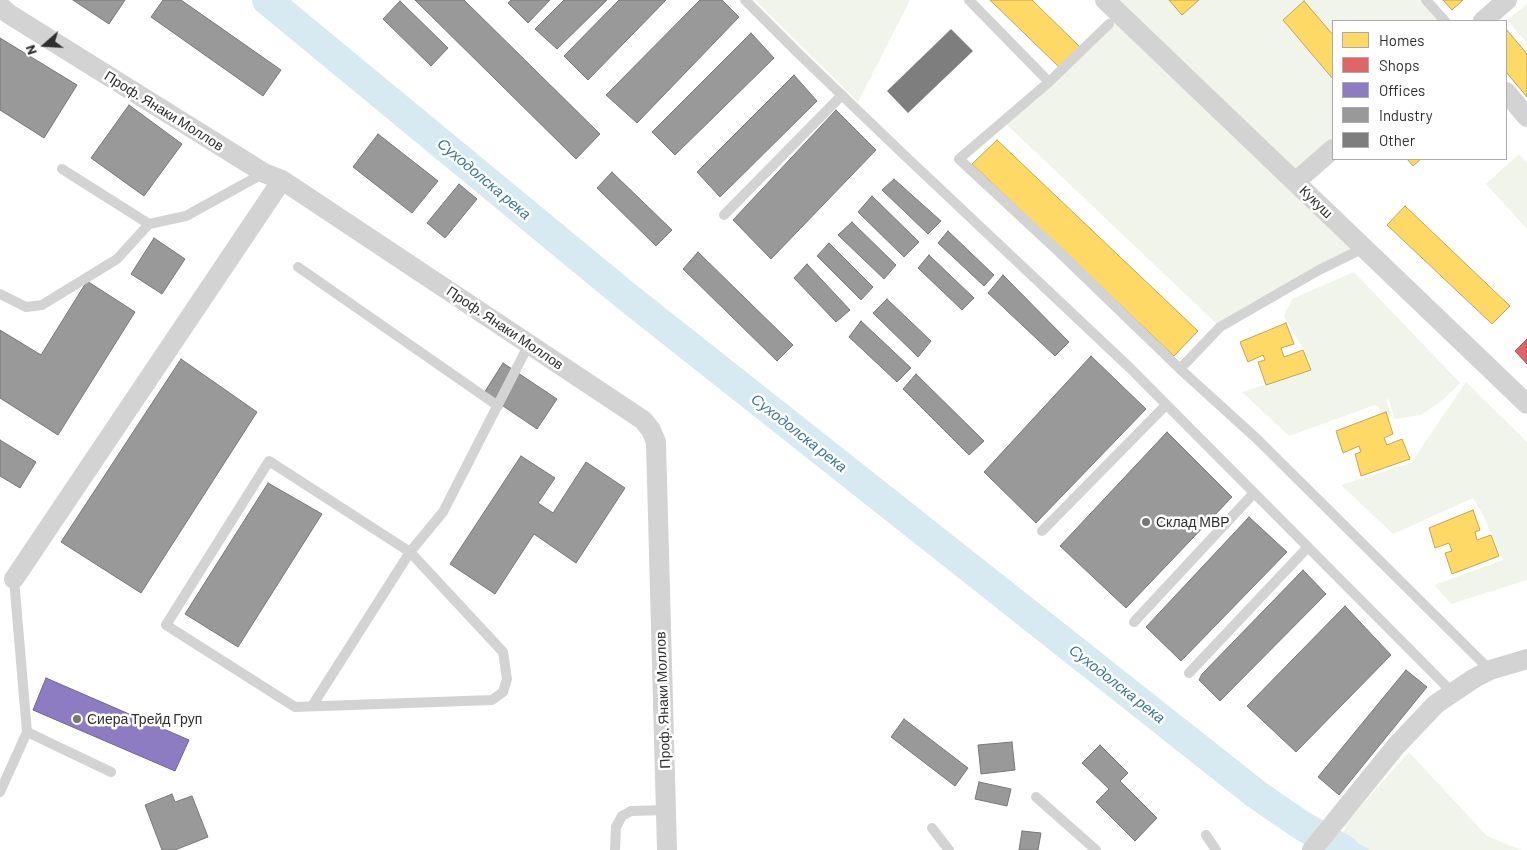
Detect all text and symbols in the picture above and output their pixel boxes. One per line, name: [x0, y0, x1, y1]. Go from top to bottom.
north arrow: [20, 20, 70, 70]
legend: [1332, 20, 1507, 160]
text: Homes: [1379, 31, 1424, 49]
text: N: [21, 43, 40, 57]
text: Shops: [1379, 56, 1419, 74]
street label: Проф. Янаки Моллов: [101, 68, 227, 154]
text: Offices: [1379, 81, 1425, 99]
text: Industry: [1379, 106, 1433, 124]
text: Other: [1379, 131, 1415, 149]
water label: Суходолска река: [434, 135, 534, 223]
street label: Кукуш: [1296, 182, 1336, 222]
street label: Проф. Янаки Моллов: [443, 283, 567, 373]
water label: Суходолска река: [748, 390, 850, 476]
place label: Склад МВР: [1156, 514, 1230, 530]
marker: Склад МВР: [1140, 516, 1152, 528]
street label: Проф. Янаки Моллов: [652, 631, 674, 769]
water label: Суходолска река: [1066, 641, 1168, 727]
place label: Сиера Трейд Груп: [87, 711, 202, 727]
marker: Сиера Трейд Груп: [71, 713, 83, 725]

